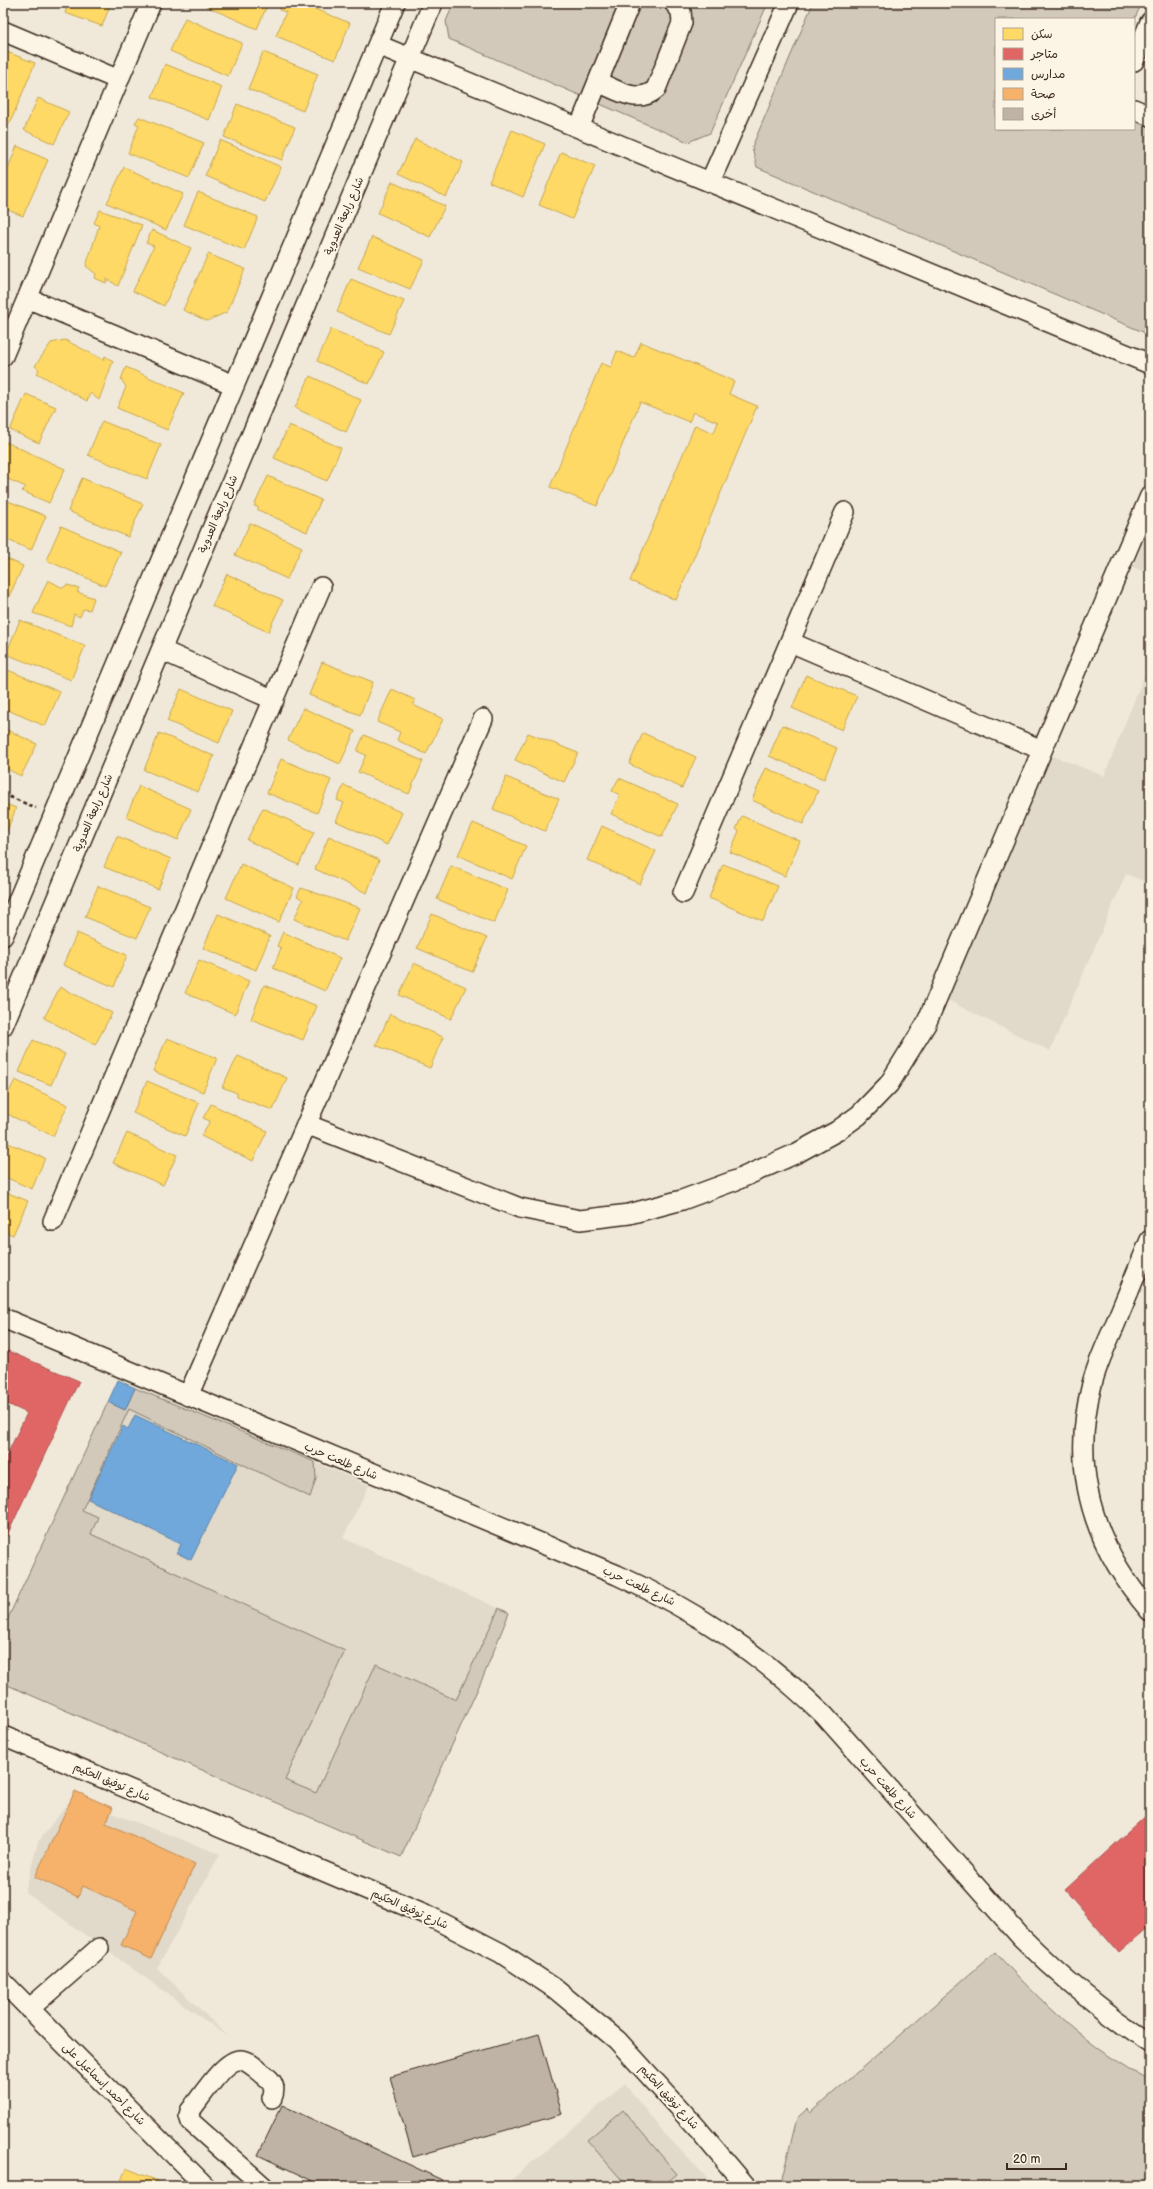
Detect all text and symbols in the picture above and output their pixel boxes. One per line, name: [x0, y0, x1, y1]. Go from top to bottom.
legend: [995, 18, 1135, 130]
text: سكن: [1031, 27, 1053, 42]
text: متاجر: [1030, 47, 1058, 62]
text: مدارس: [1031, 67, 1065, 82]
text: صحة: [1031, 87, 1056, 102]
text: أخرى: [1031, 107, 1056, 122]
street label: شارع رابعة العدوية: [322, 175, 368, 258]
street label: شارع رابعة العدوية: [196, 473, 242, 556]
street label: شارع رابعة العدوية: [71, 772, 117, 855]
street label: شارع طلعت حرب: [302, 1440, 380, 1484]
street label: شارع طلعت حرب: [600, 1564, 677, 1610]
street label: شارع طلعت حرب: [855, 1755, 919, 1823]
street label: شارع توفيق الحكيم: [71, 1760, 152, 1806]
street label: شارع توفيق الحكيم: [369, 1886, 450, 1933]
street label: شارع أحمد إسماعيل على: [59, 2040, 148, 2129]
street label: شارع توفيق الحكيم: [635, 2062, 701, 2133]
scale bar: [1007, 2145, 1066, 2171]
text: 20 m: [1013, 2152, 1040, 2167]

